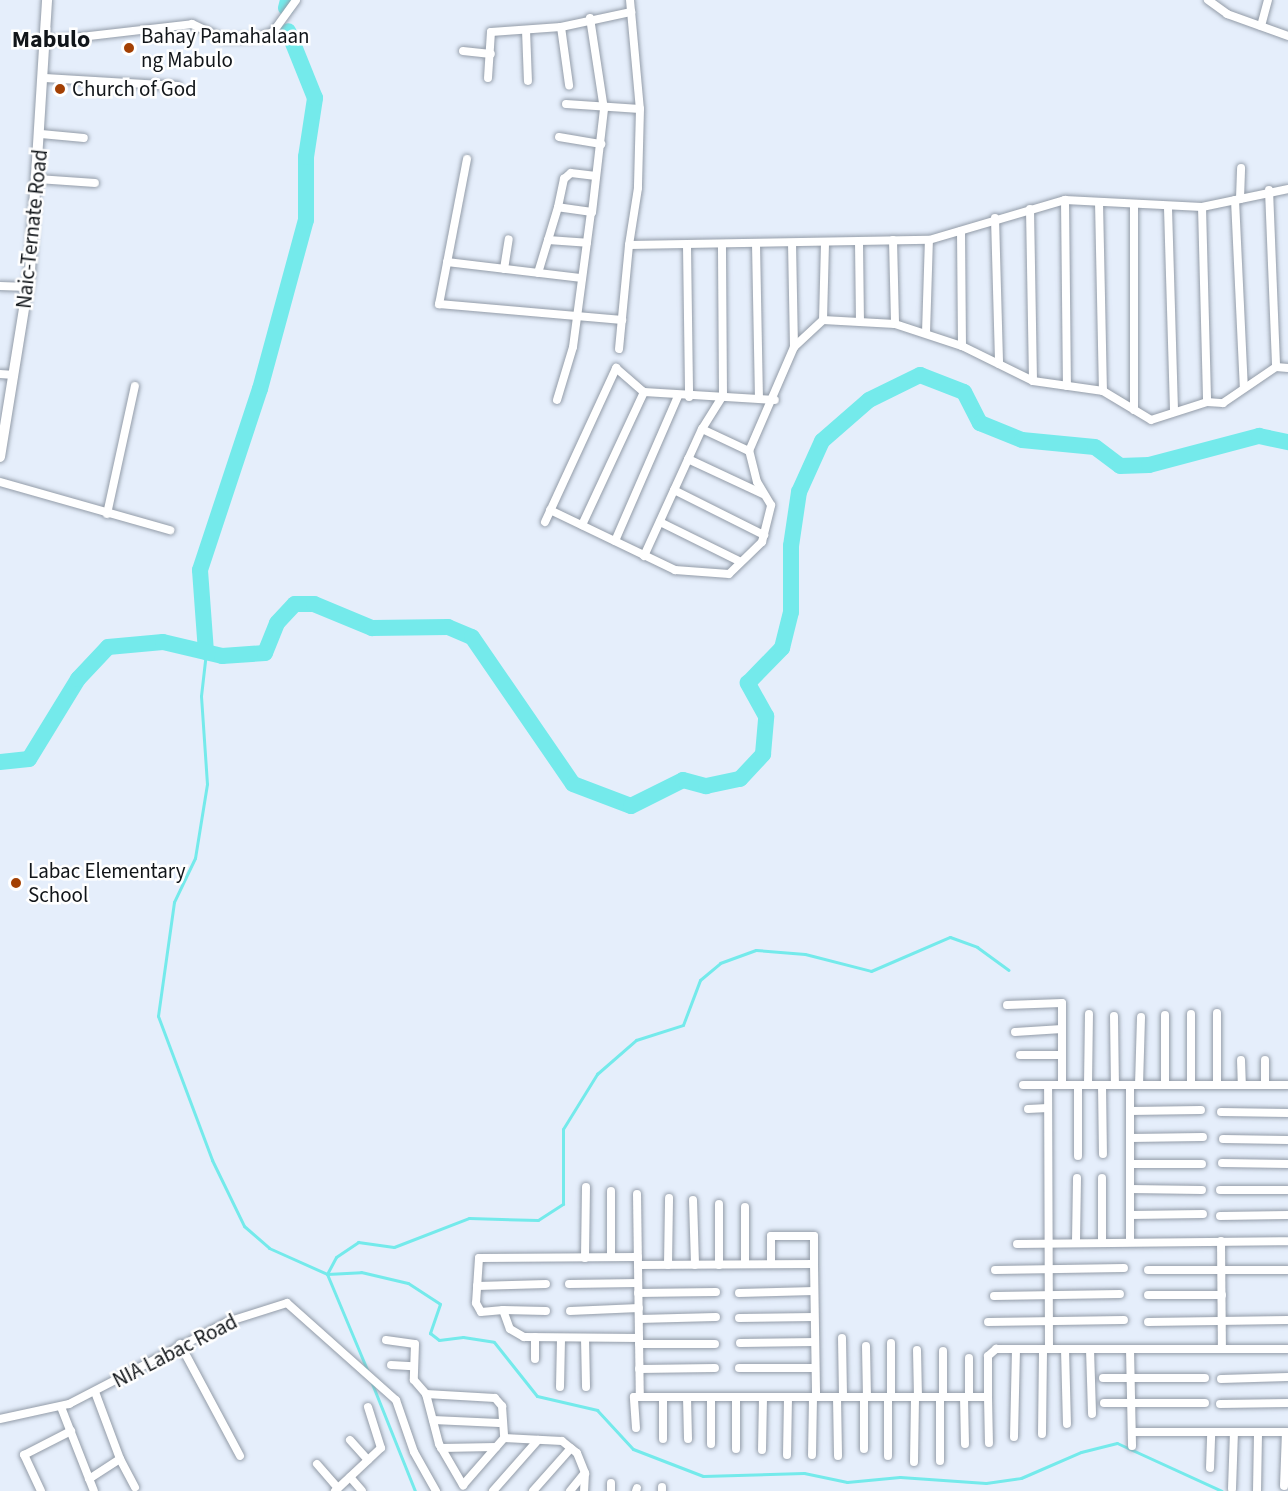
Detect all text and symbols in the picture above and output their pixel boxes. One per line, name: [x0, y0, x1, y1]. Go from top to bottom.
place label: Bahay Pamahalaan ng Mabulo: [141, 23, 310, 73]
district label: Mabulo: [12, 26, 90, 54]
marker: Bahay Pamahalaan ng Mabulo: [122, 41, 136, 55]
place label: Church of God: [72, 76, 197, 102]
marker: Church of God: [53, 82, 67, 96]
street label: Naic-Ternate Road: [11, 148, 53, 310]
place label: Labac Elementary School: [28, 858, 185, 908]
marker: Labac Elementary School: [9, 876, 23, 890]
street label: NIA Labac Road: [109, 1309, 241, 1393]

